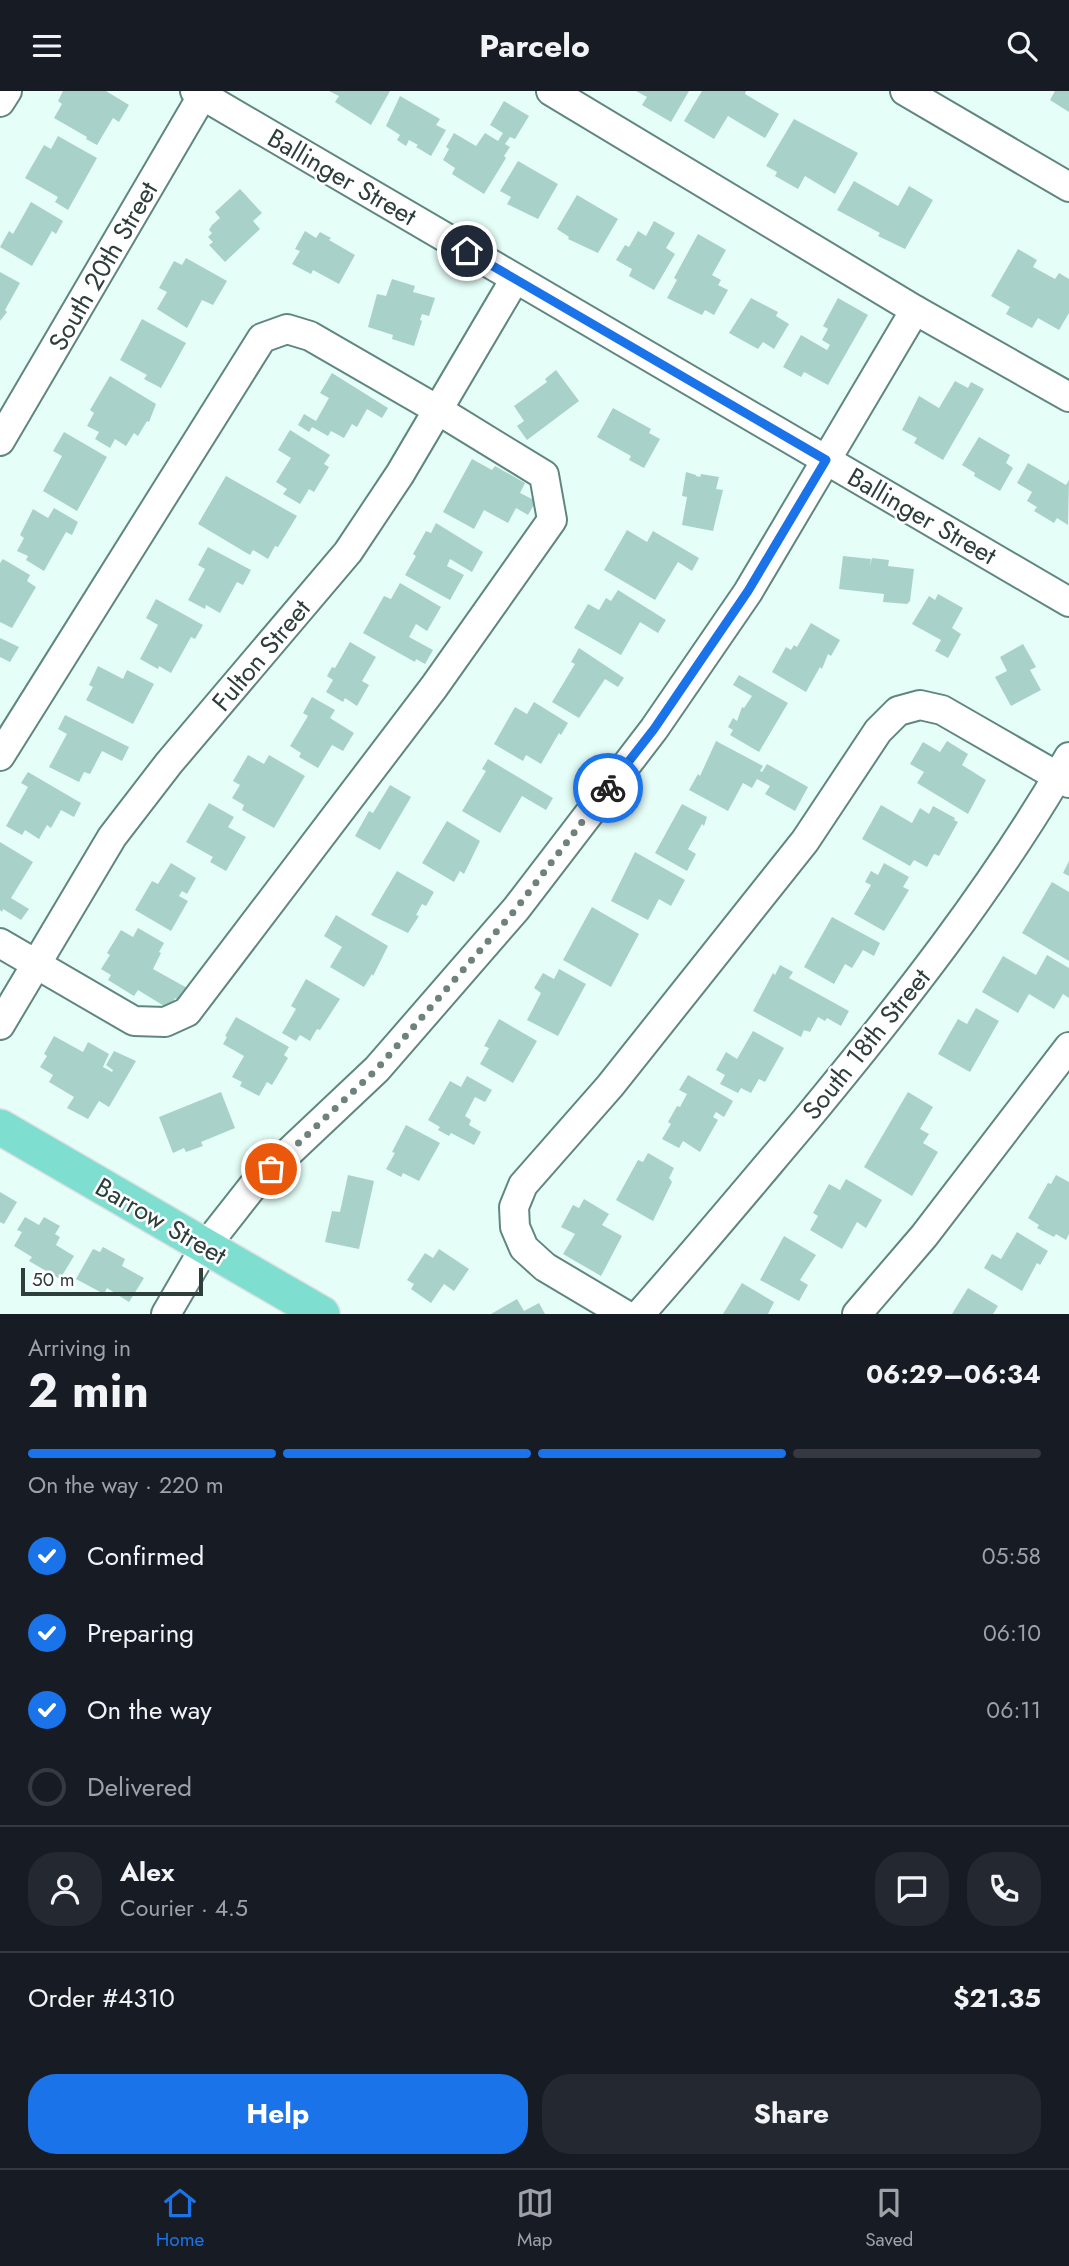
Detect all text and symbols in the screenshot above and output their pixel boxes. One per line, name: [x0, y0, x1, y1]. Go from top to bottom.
text: Parcelo: [479, 23, 590, 69]
icon: menu: [28, 27, 66, 65]
icon: search: [1003, 27, 1041, 65]
street label: Ballinger Street: [260, 119, 424, 235]
street label: South 20th Street: [39, 174, 167, 358]
pin: [437, 221, 497, 281]
icon: home: [448, 232, 486, 270]
street label: Ballinger Street: [840, 458, 1004, 574]
street label: Fulton Street: [203, 590, 320, 719]
courier: [573, 753, 643, 823]
icon: bike: [589, 769, 627, 807]
street label: South 18th Street: [793, 959, 940, 1128]
pin: [241, 1139, 301, 1199]
icon: bag: [252, 1150, 290, 1188]
street label: Barrow Street: [88, 1168, 234, 1274]
scale bar: [21, 1265, 203, 1297]
text: 50 m: [32, 1266, 75, 1293]
text: Arriving in: [28, 1331, 131, 1365]
text: 06:29–06:34: [866, 1355, 1041, 1393]
text: 2 min: [28, 1358, 149, 1424]
text: On the way · 220 m: [28, 1468, 224, 1502]
icon: check: [28, 1537, 66, 1575]
text: Confirmed: [87, 1537, 204, 1575]
text: 05:58: [982, 1539, 1041, 1573]
icon: check: [28, 1614, 66, 1652]
text: Preparing: [87, 1614, 194, 1652]
text: 06:10: [983, 1616, 1041, 1650]
icon: check: [28, 1691, 66, 1729]
text: On the way: [87, 1691, 212, 1729]
text: 06:11: [986, 1693, 1041, 1727]
text: Delivered: [87, 1768, 192, 1806]
button: person: [28, 1852, 102, 1926]
button: chat: [875, 1852, 949, 1926]
button: phone: [967, 1852, 1041, 1926]
text: Alex: [120, 1853, 174, 1891]
text: Courier · 4.5: [120, 1891, 248, 1925]
text: Order #4310: [28, 1979, 175, 2017]
text: $21.35: [953, 1979, 1041, 2017]
button: Help: [28, 2074, 528, 2154]
button: Share: [542, 2074, 1041, 2154]
tab: Home: [156, 2184, 204, 2253]
tab: Map: [516, 2184, 554, 2253]
tab: Saved: [865, 2184, 913, 2253]

